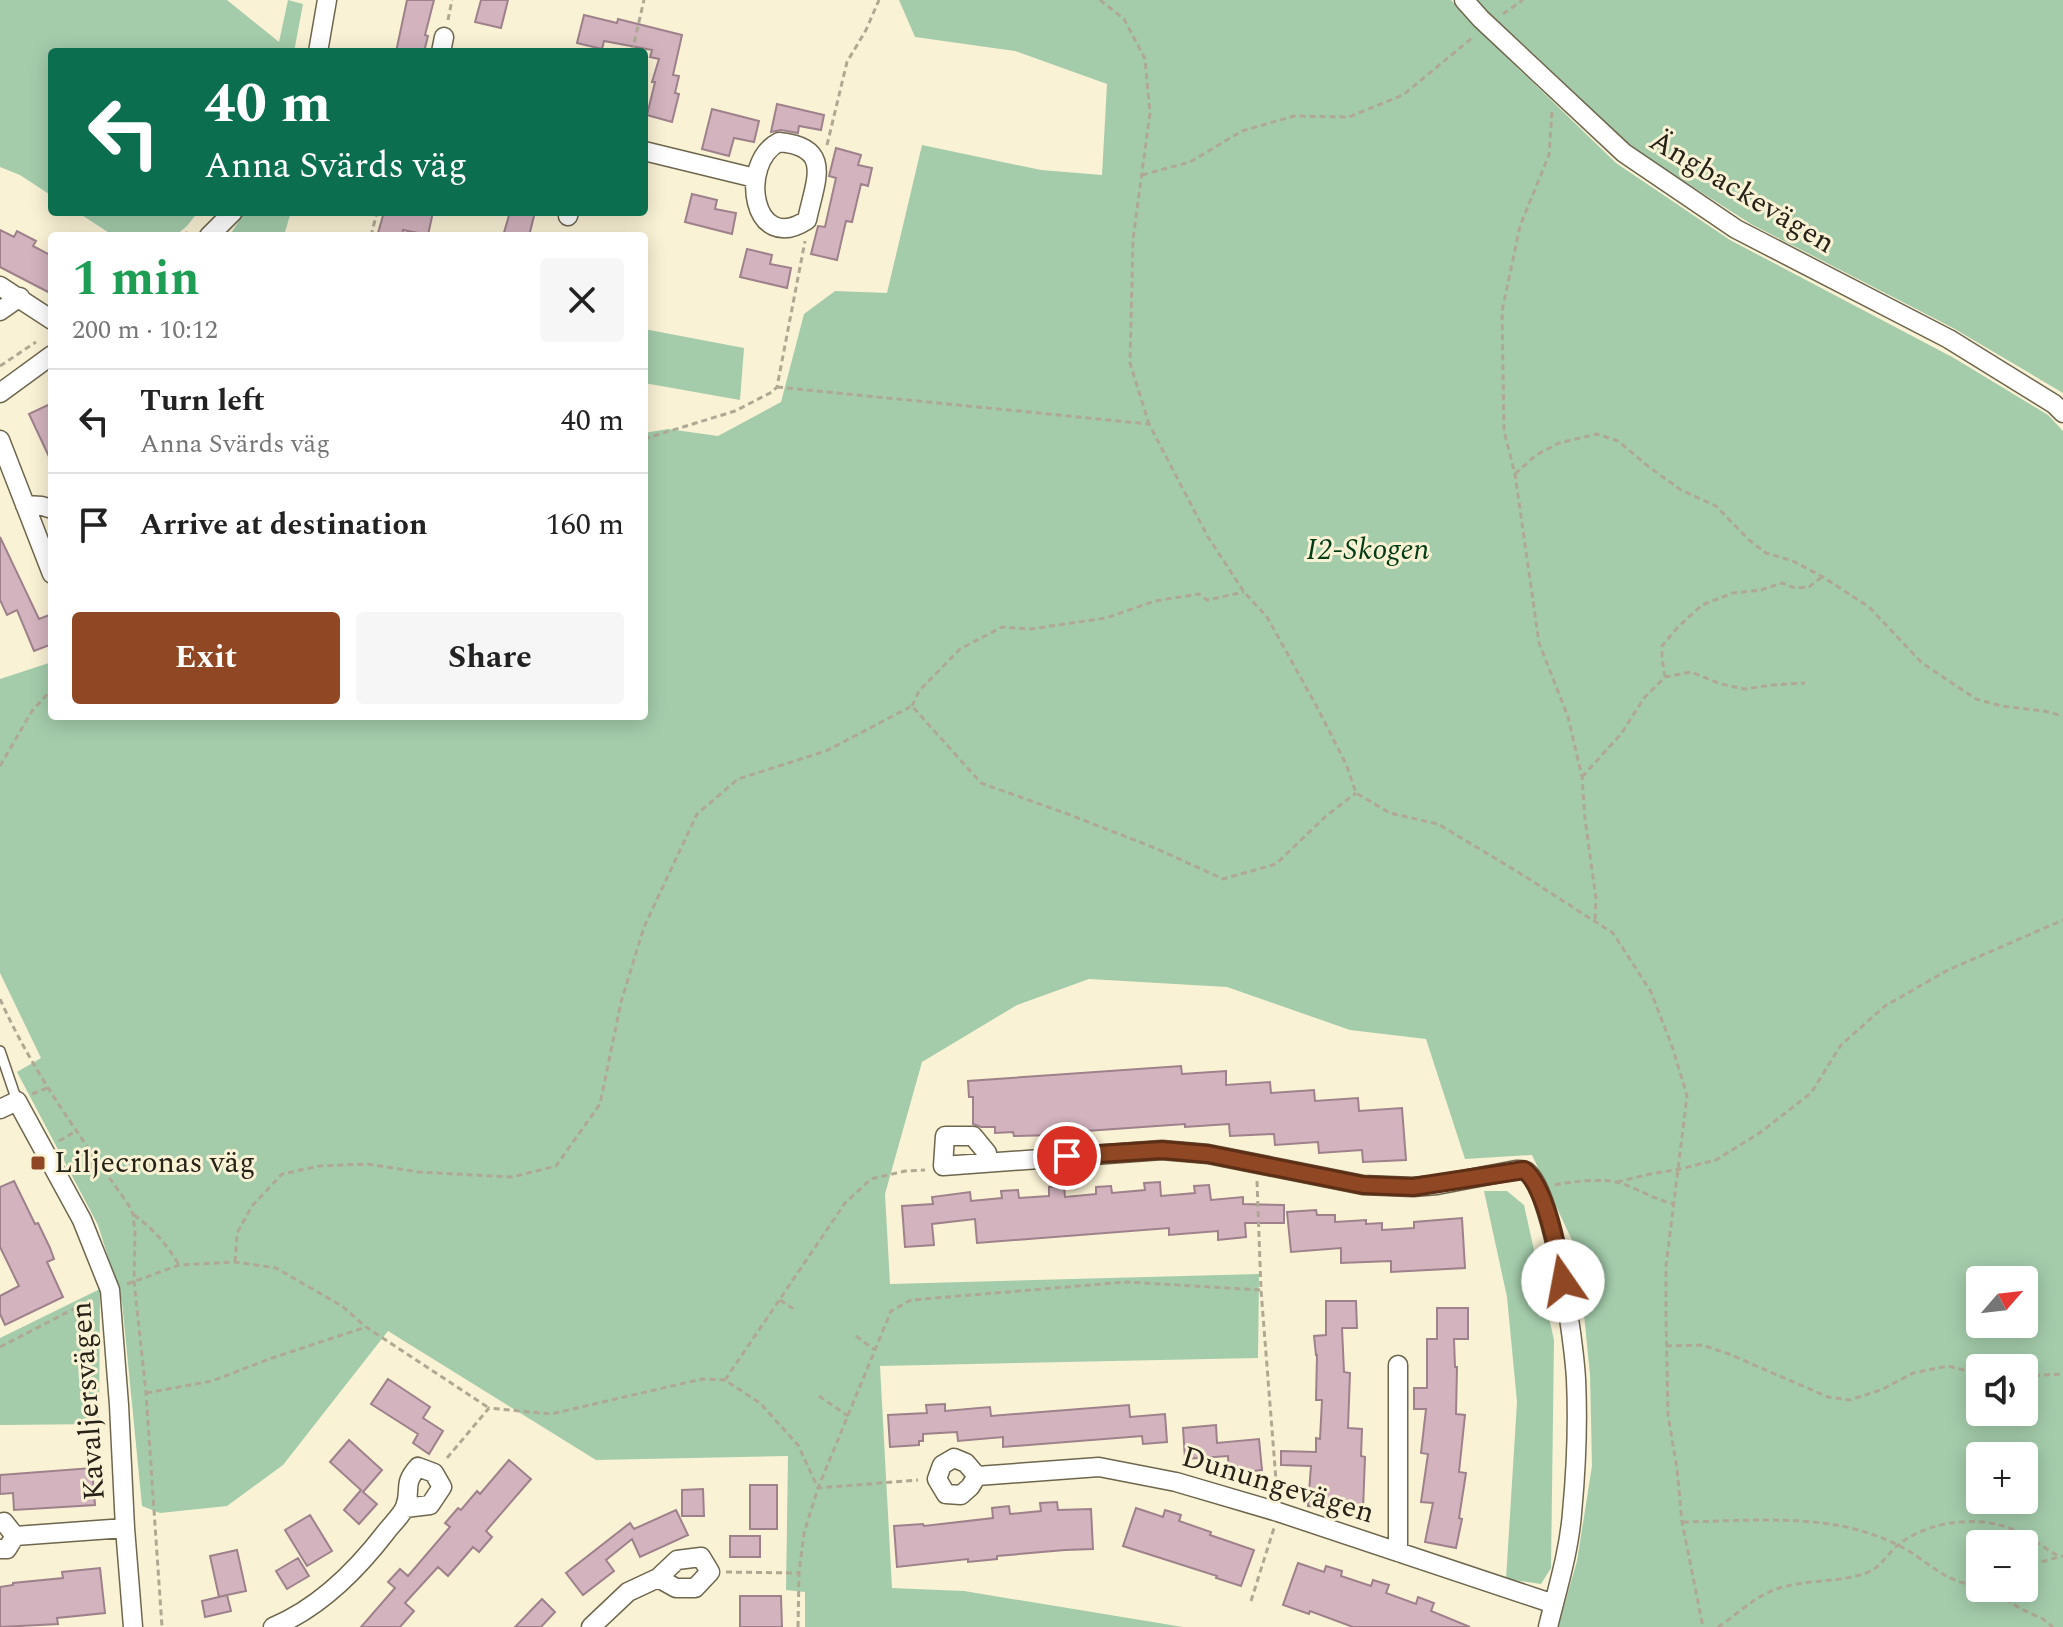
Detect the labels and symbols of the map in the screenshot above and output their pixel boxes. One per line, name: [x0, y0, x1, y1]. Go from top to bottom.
street label: Ängbackevägen: [1640, 118, 1844, 266]
park label: I2-Skogen: [1307, 527, 1430, 573]
pin: [1033, 1122, 1101, 1190]
place label: Liljecronas väg: [54, 1140, 255, 1186]
marker: Liljecronas väg: [29, 1154, 47, 1172]
position arrow: [1521, 1239, 1605, 1323]
north arrow: [1966, 1266, 2038, 1338]
street label: Kavaljersvägen: [58, 1300, 118, 1502]
street label: Dunungevägen: [1176, 1434, 1380, 1536]

